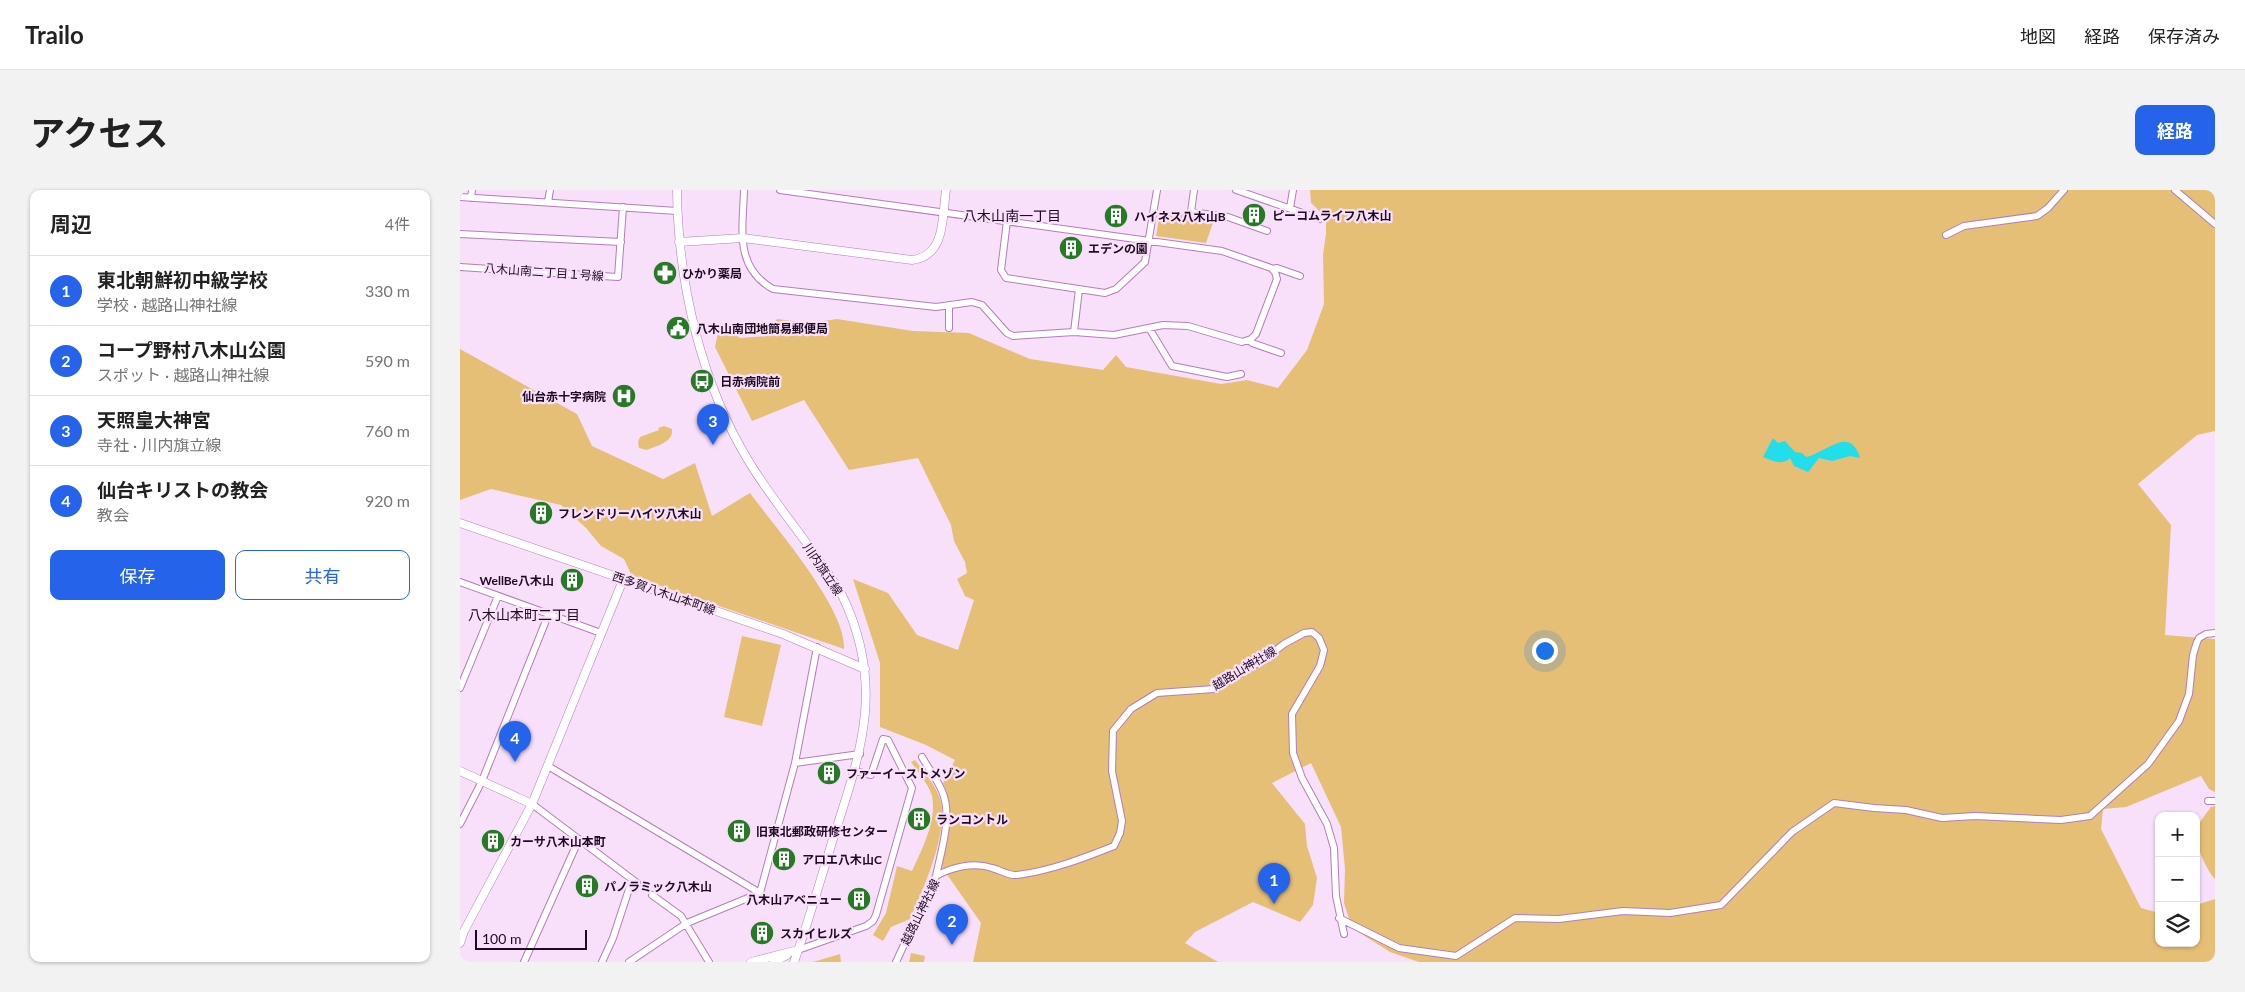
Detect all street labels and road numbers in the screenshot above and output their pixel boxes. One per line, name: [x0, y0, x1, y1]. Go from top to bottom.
street label: 八木山南二丁目１号線: [484, 260, 604, 284]
street label: 川内旗立線: [800, 540, 846, 598]
street label: 西多賀八木山本町線: [610, 568, 718, 618]
street label: 越路山神社線: [1209, 643, 1279, 693]
street label: 越路山神社線: [897, 876, 943, 948]

